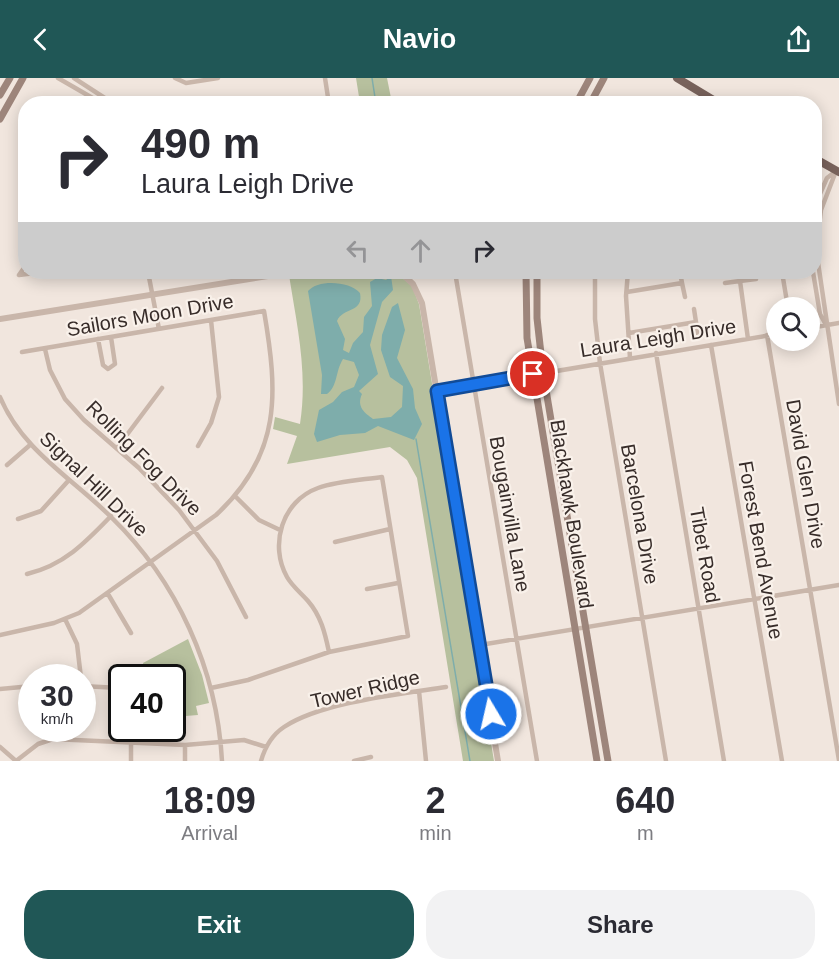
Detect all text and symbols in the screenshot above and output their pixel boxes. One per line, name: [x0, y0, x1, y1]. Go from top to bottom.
icon: back: [24, 23, 57, 56]
icon: share: [782, 23, 815, 56]
text: Navio: [383, 24, 456, 54]
icon: right: [42, 120, 120, 198]
text: 490 m: [141, 120, 260, 167]
text: Laura Leigh Drive: [141, 169, 354, 199]
icon: left: [341, 234, 374, 267]
icon: ahead: [404, 234, 437, 267]
icon: right: [467, 234, 500, 267]
street label: Sailors Moon Drive: [65, 289, 235, 341]
map controls: [766, 297, 820, 351]
button: search: [766, 297, 820, 351]
street label: Laura Leigh Drive: [578, 315, 738, 361]
pin: [507, 348, 558, 399]
icon: arrive: [516, 357, 549, 390]
street label: Rolling Fog Drive: [82, 396, 206, 520]
street label: David Glen Drive: [782, 398, 830, 550]
street label: Blackhawk Boulevard: [546, 418, 598, 610]
street label: Signal Hill Drive: [36, 427, 152, 541]
street label: Bougainvilla Lane: [485, 434, 535, 594]
street label: Barcelona Drive: [617, 442, 663, 586]
street label: Forest Bend Avenue: [734, 459, 788, 641]
street label: Tibet Road: [686, 505, 724, 605]
speed limit sign: 40: [108, 664, 186, 742]
street label: Tower Ridge: [308, 666, 422, 712]
text: 30: [40, 679, 74, 712]
position arrow: [459, 682, 523, 746]
text: km/h: [41, 710, 73, 727]
text: 18:09: [164, 780, 256, 821]
text: 2: [425, 780, 445, 821]
text: 640: [615, 780, 675, 821]
text: Arrival: [181, 822, 238, 844]
text: min: [419, 822, 452, 844]
text: m: [637, 822, 654, 844]
button: Exit: [24, 890, 414, 959]
button: Share: [426, 890, 815, 959]

